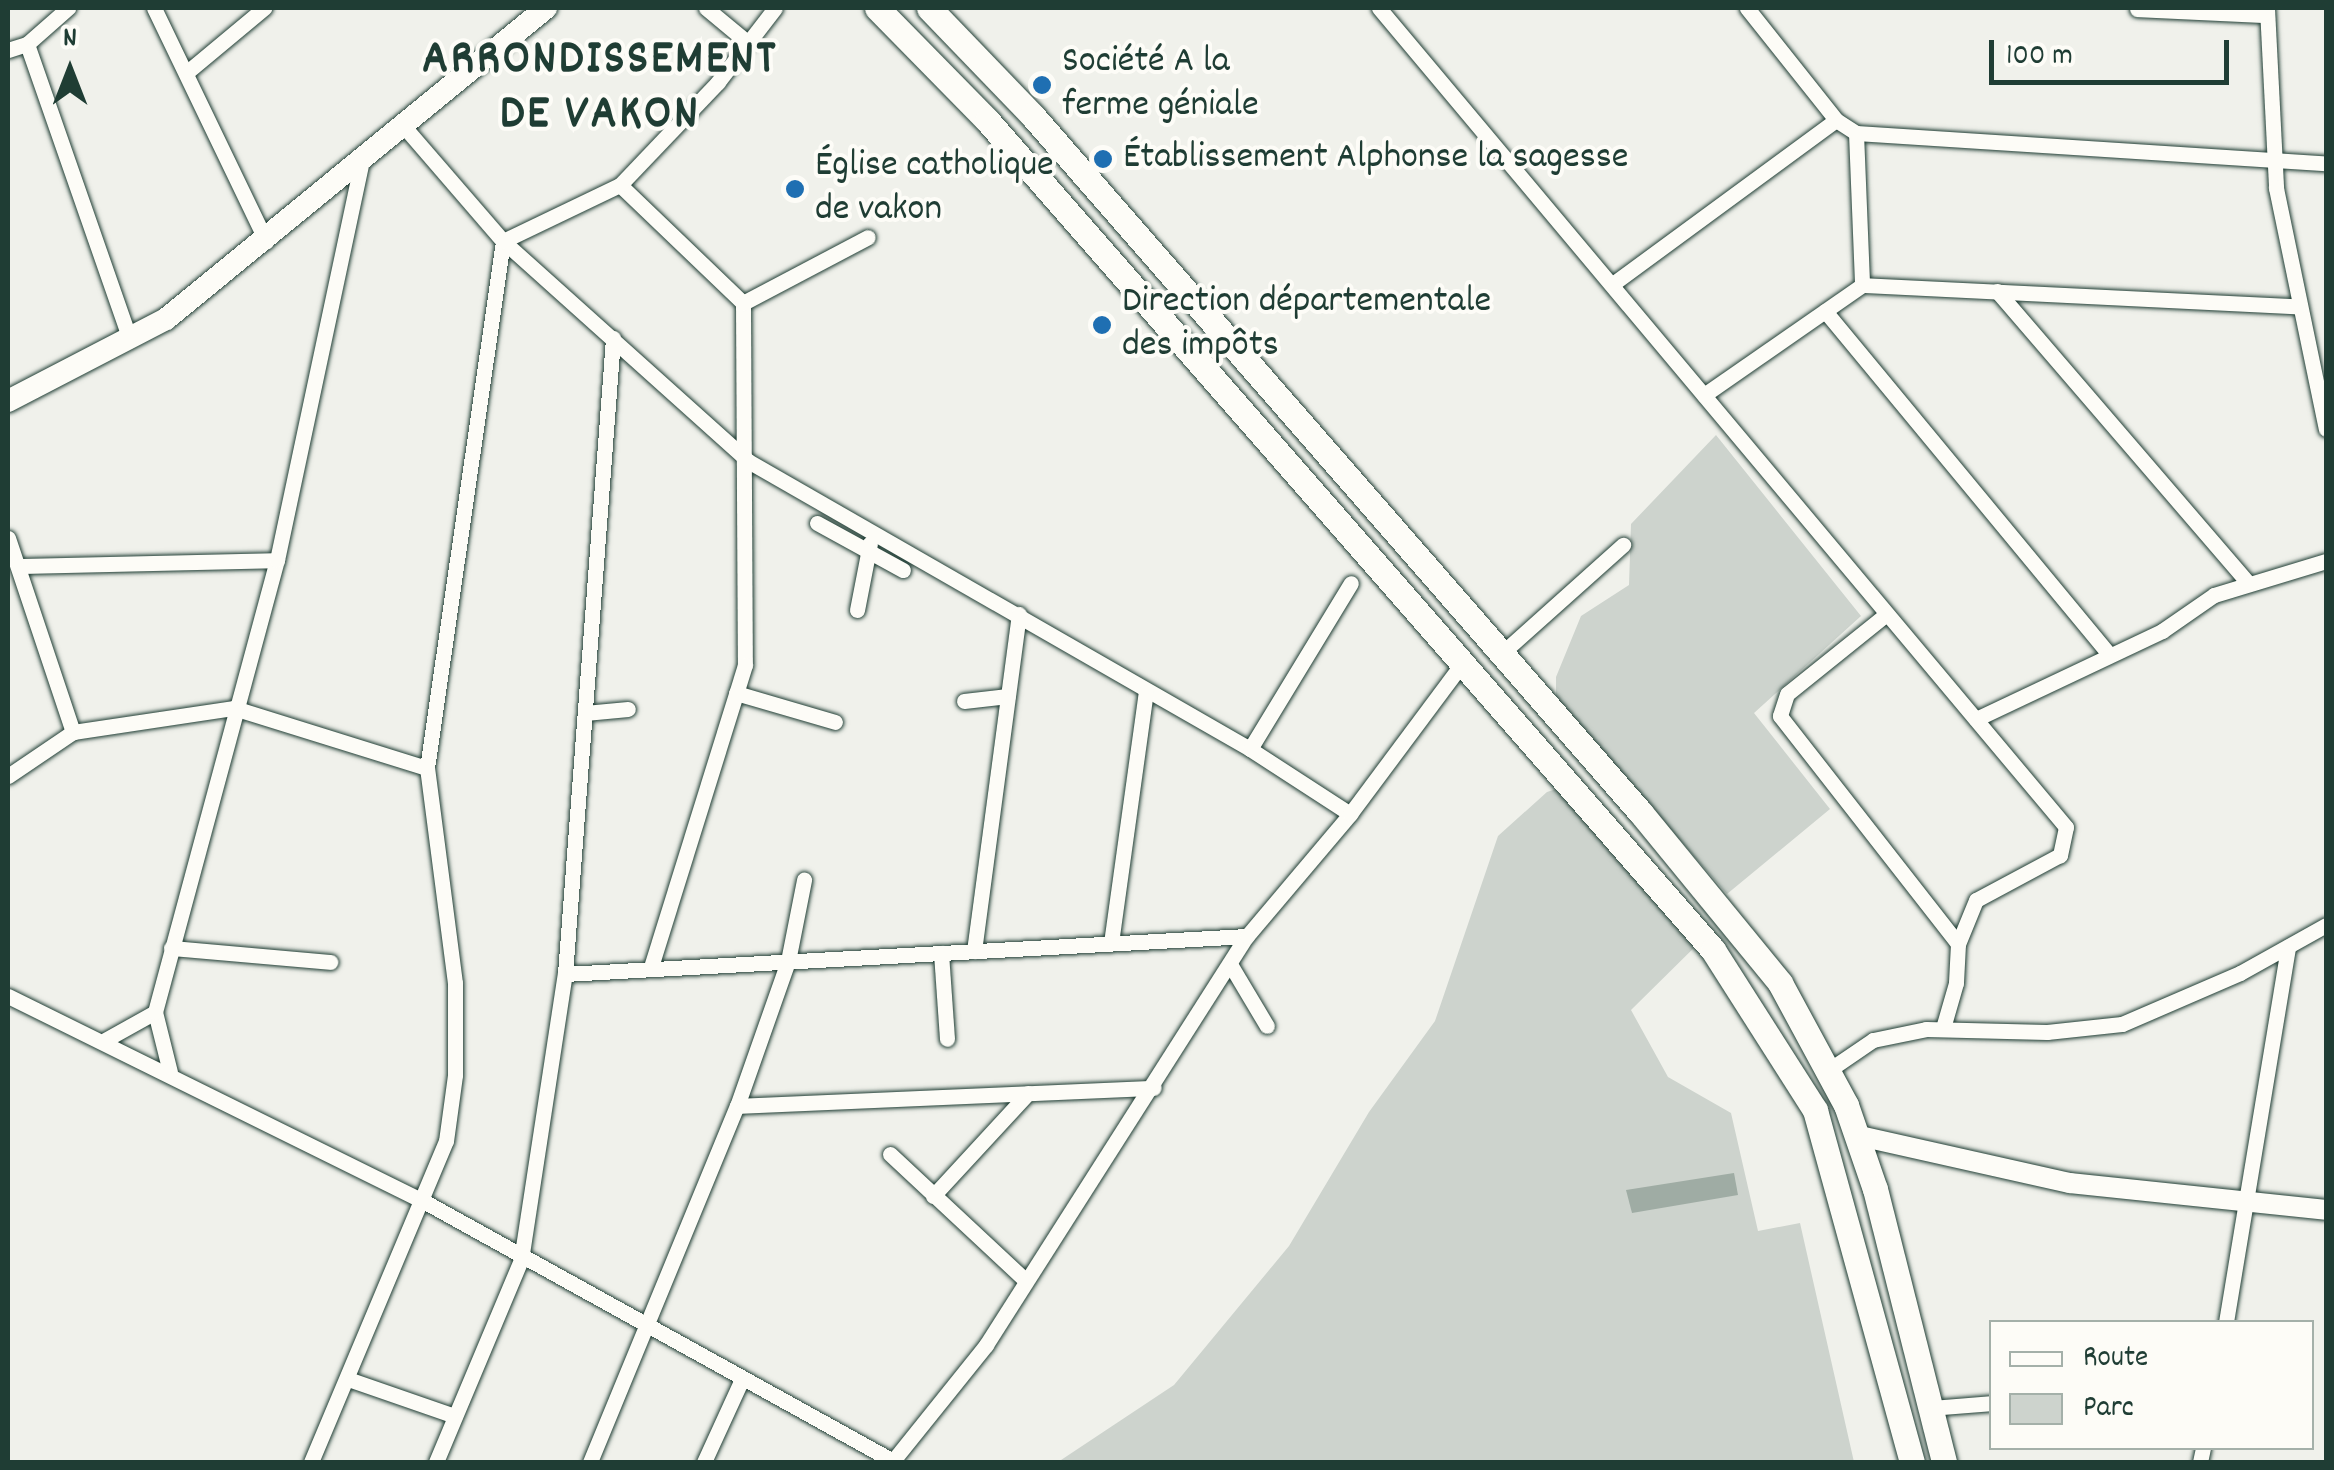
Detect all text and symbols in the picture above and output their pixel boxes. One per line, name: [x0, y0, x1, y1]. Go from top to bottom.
north arrow: [20, 20, 120, 120]
text: N: [63, 20, 77, 60]
scale bar: [1994, 20, 2234, 82]
district label: ARRONDISSEMENT DE VAKON: [422, 32, 778, 145]
text: 100 m: [2006, 36, 2073, 79]
place label: Société A la ferme géniale: [1062, 40, 1259, 130]
marker: Société A la ferme géniale: [1031, 74, 1053, 96]
place label: Établissement Alphonse la sagesse: [1123, 136, 1628, 182]
place label: Église catholique de vakon: [815, 144, 1054, 233]
marker: Établissement Alphonse la sagesse: [1092, 148, 1114, 170]
marker: Église catholique de vakon: [784, 178, 806, 200]
place label: Direction départementale des impôts: [1122, 280, 1491, 370]
marker: Direction départementale des impôts: [1091, 314, 1113, 336]
legend: [1989, 1320, 2314, 1450]
text: Route: [2083, 1338, 2148, 1381]
text: Parc: [2083, 1388, 2134, 1431]

